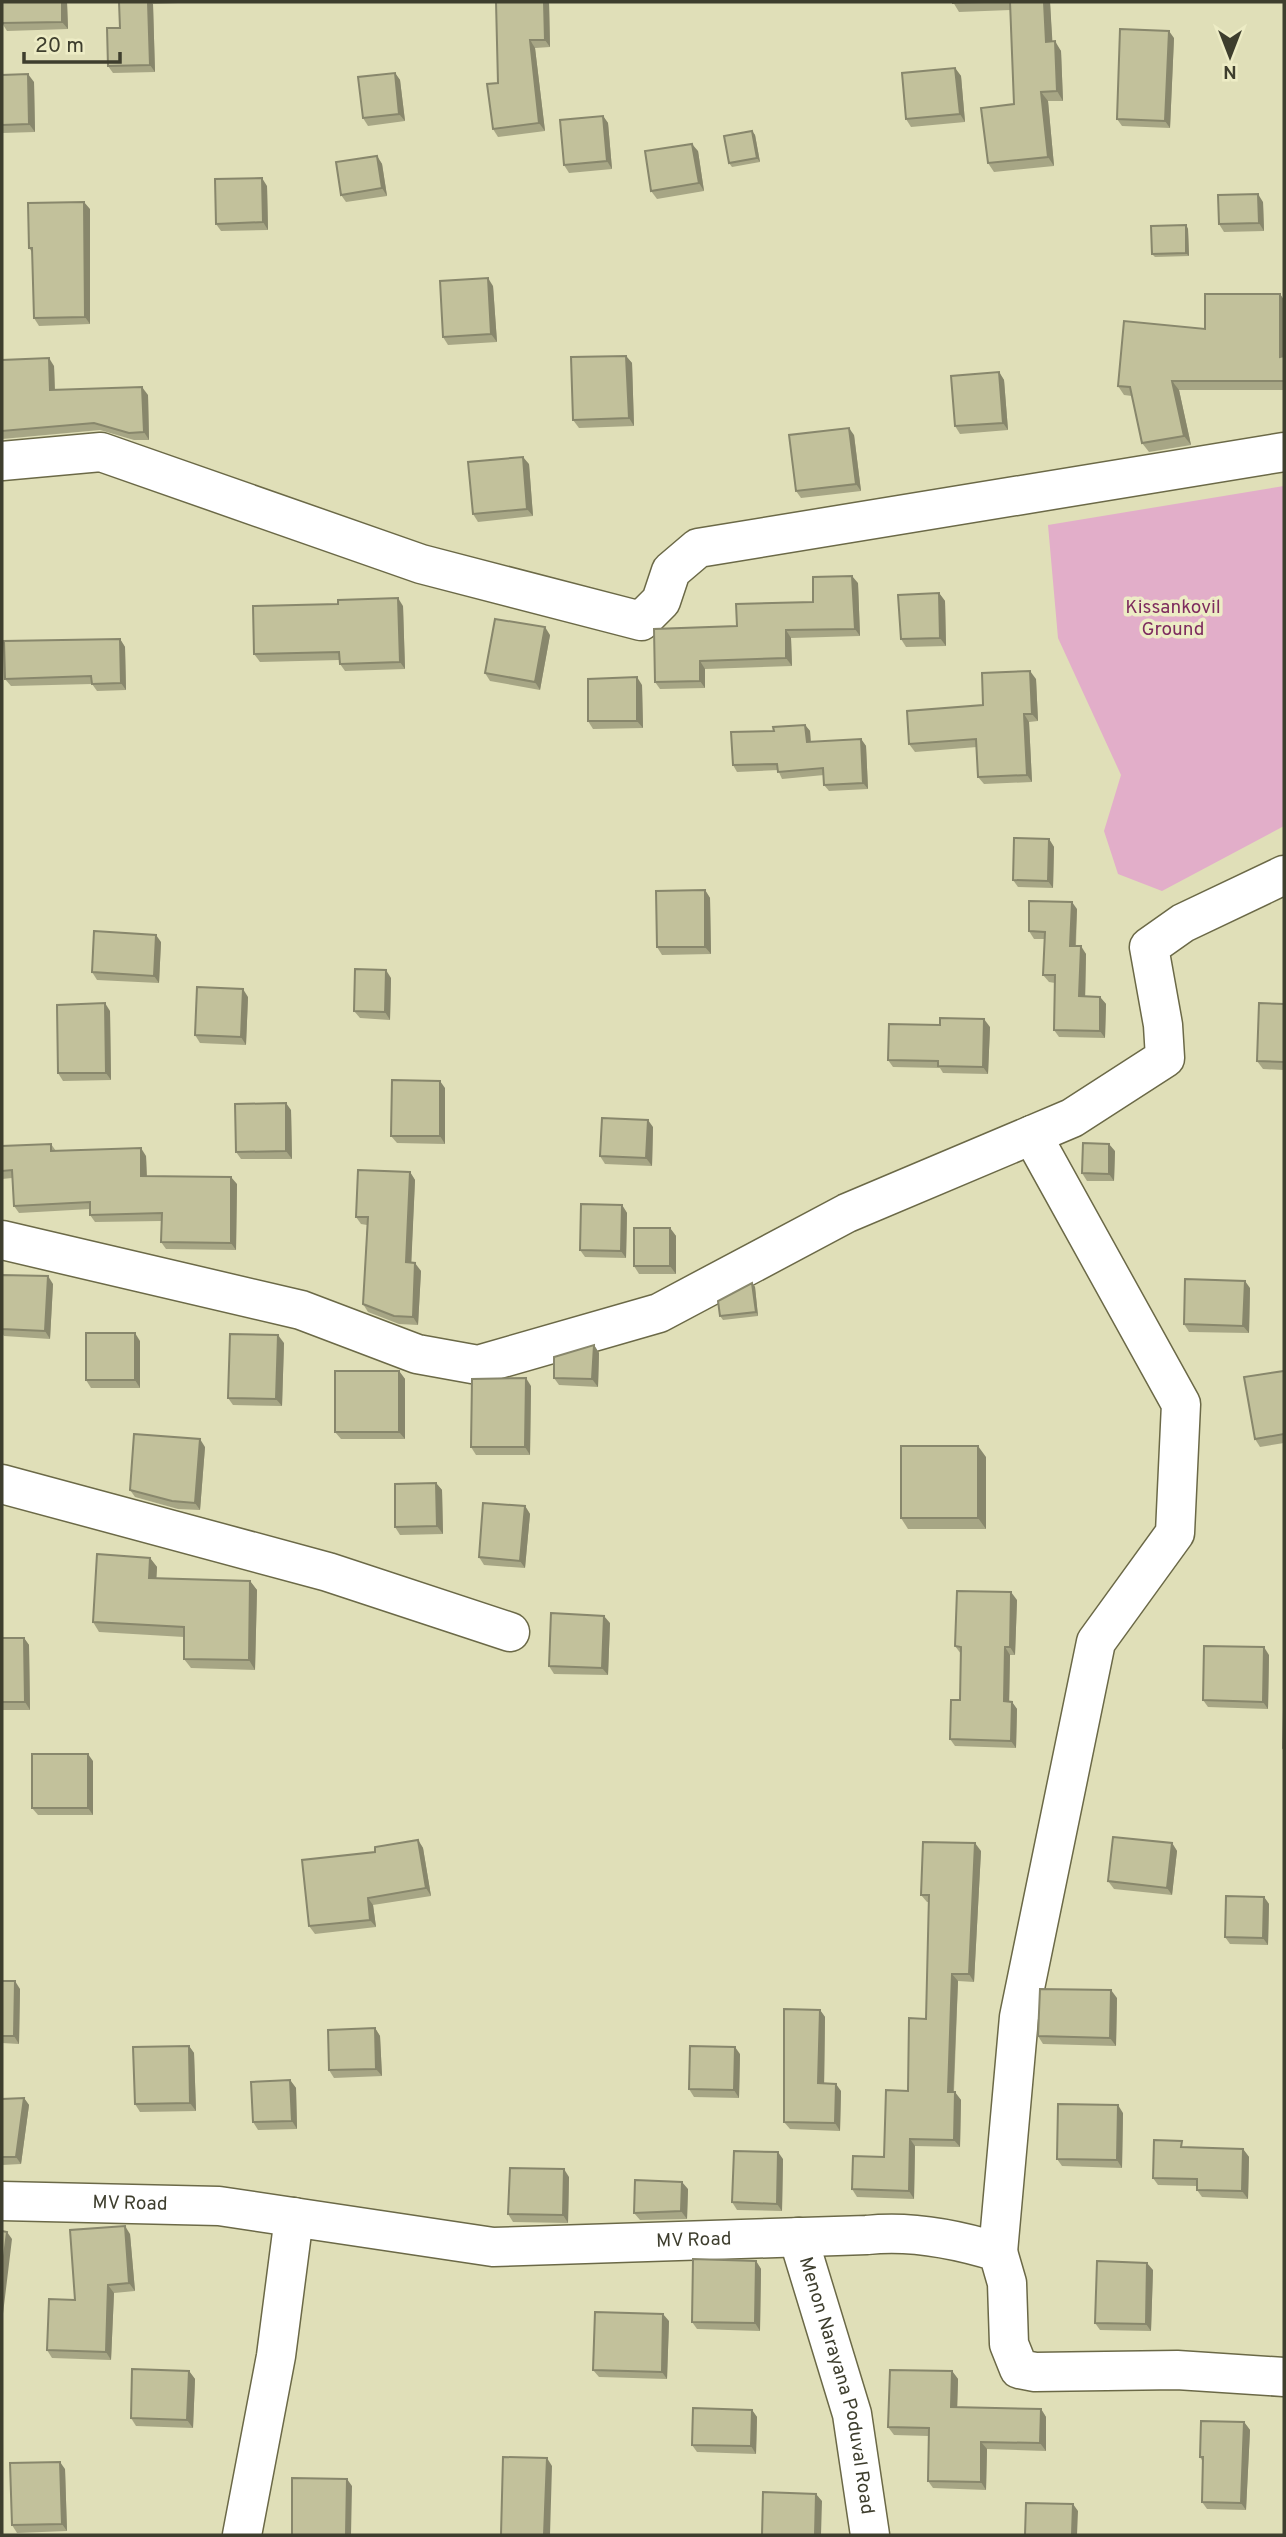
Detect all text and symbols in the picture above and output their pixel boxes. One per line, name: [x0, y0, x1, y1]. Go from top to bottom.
scale bar: [24, 21, 121, 65]
north arrow: [1195, 21, 1265, 91]
text: 20 m: [35, 33, 84, 60]
text: N: [1223, 59, 1237, 83]
park label: Kissankovil Ground: [1125, 596, 1221, 642]
street label: MV Road: [92, 2191, 168, 2217]
street label: MV Road: [656, 2227, 732, 2254]
street label: Menon Narayana Poduval Road: [793, 2254, 879, 2516]

